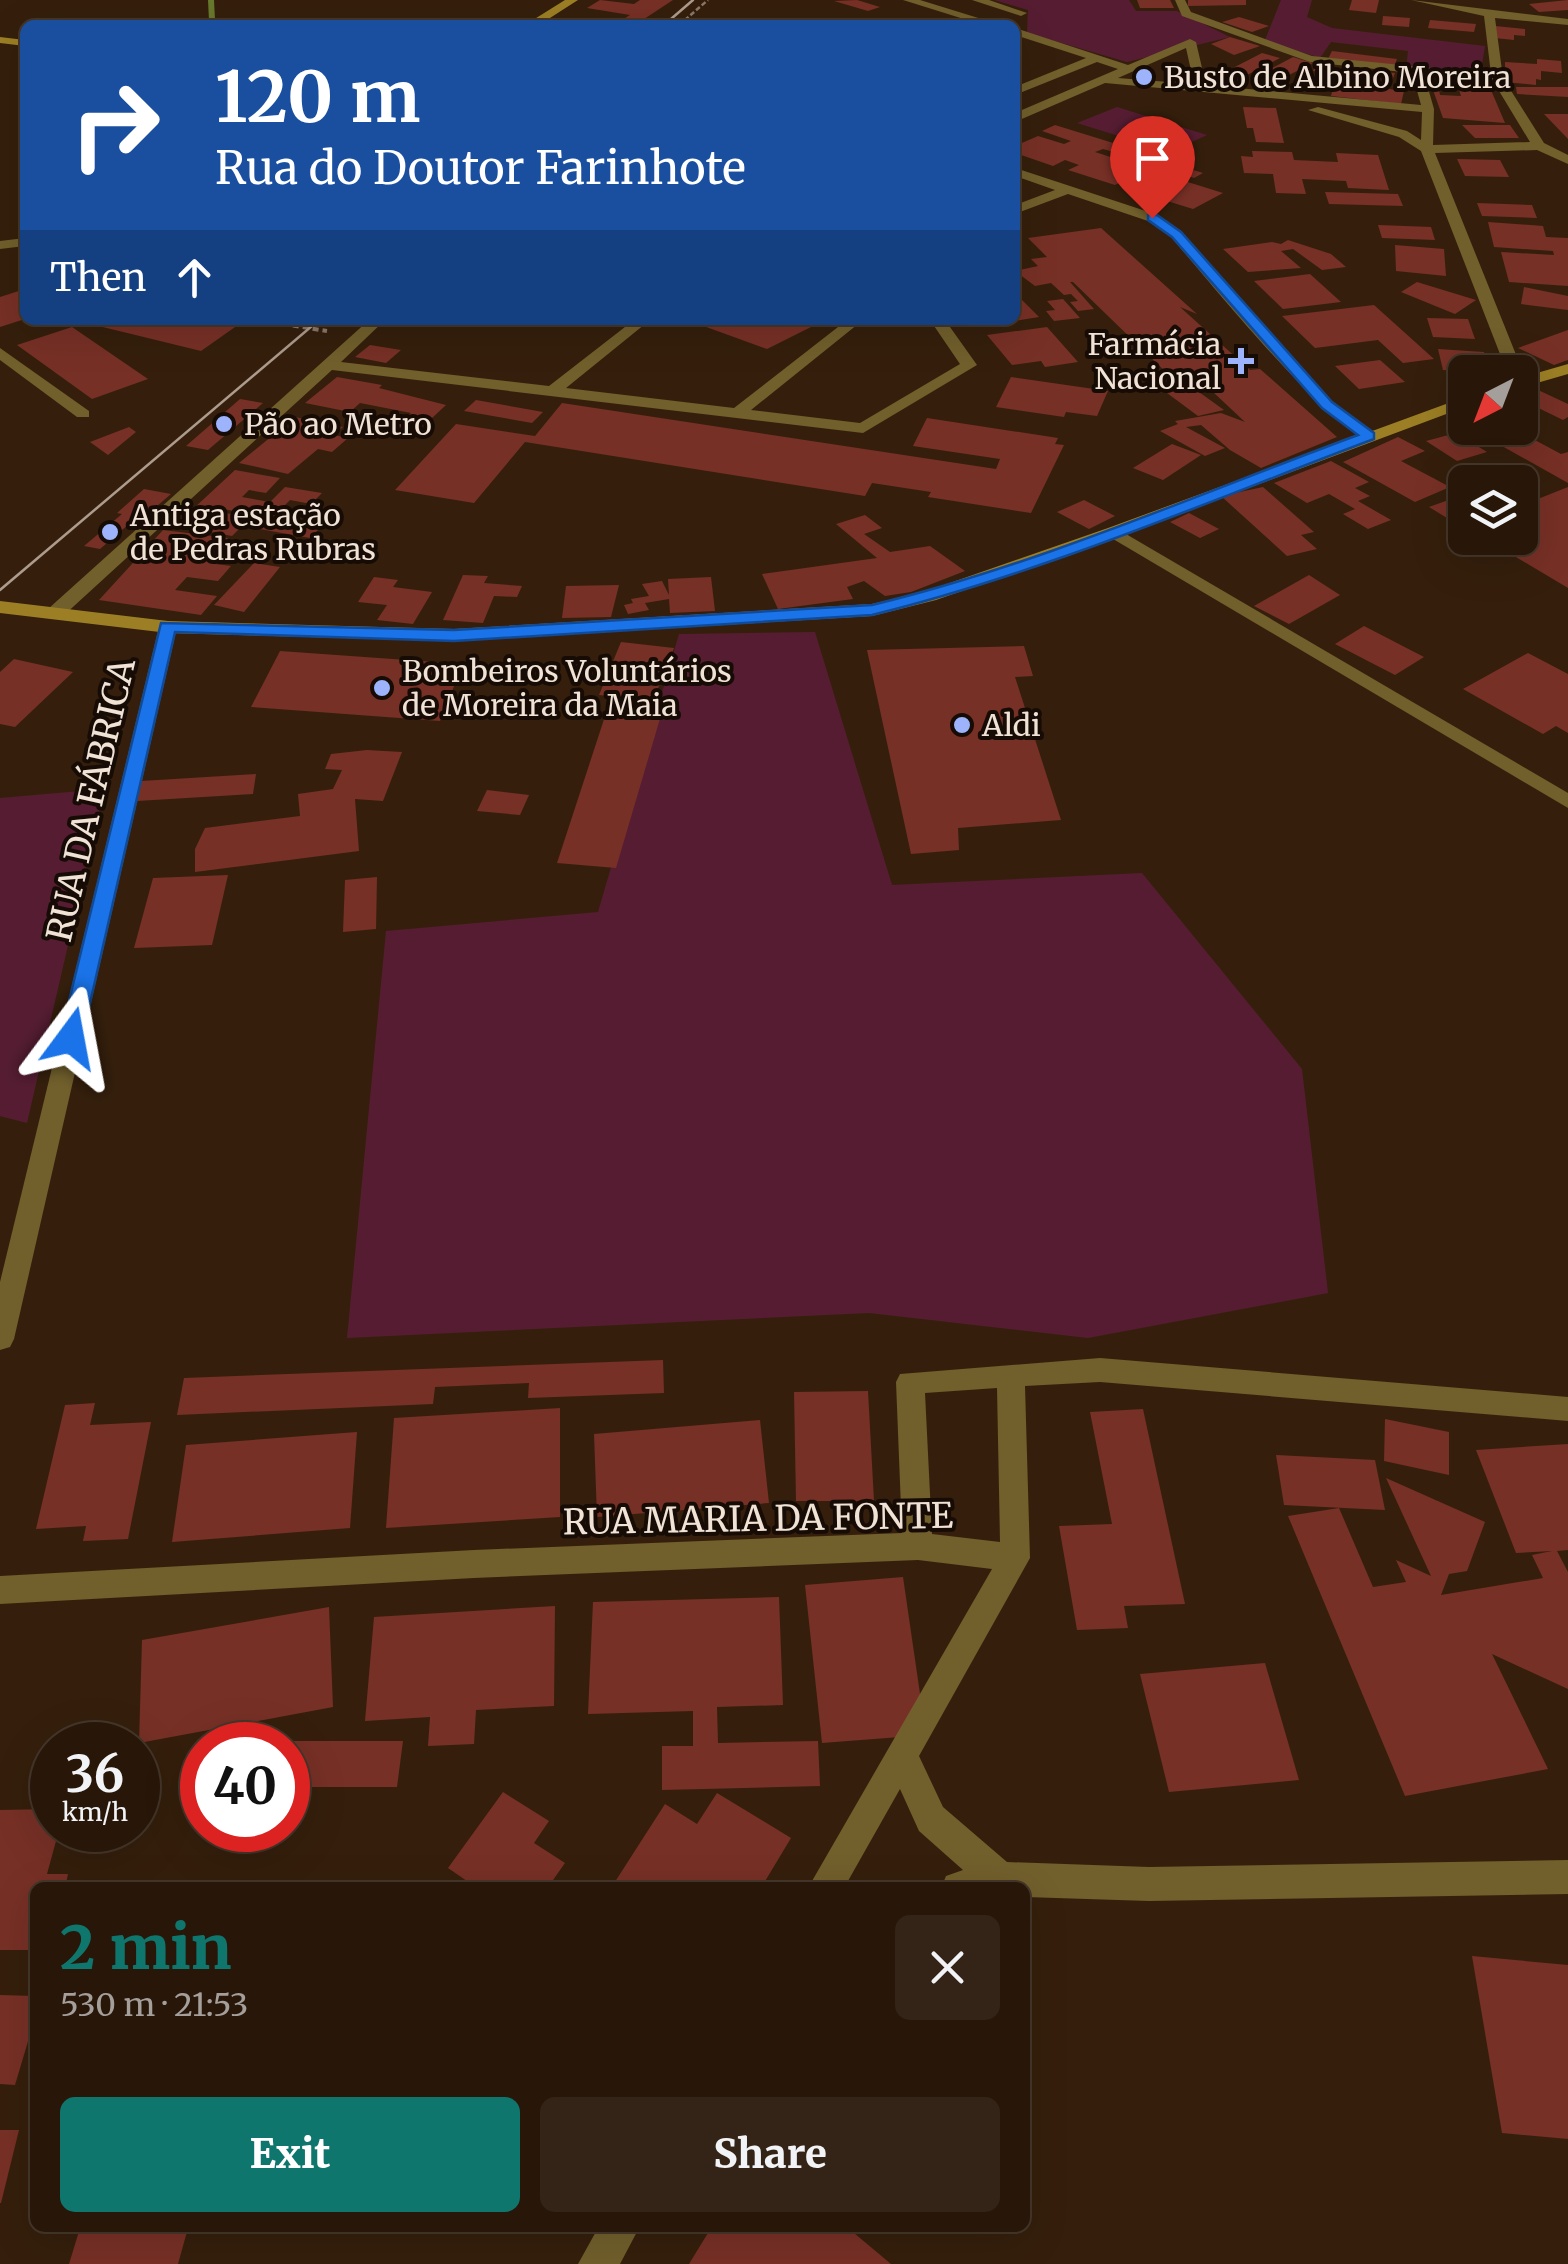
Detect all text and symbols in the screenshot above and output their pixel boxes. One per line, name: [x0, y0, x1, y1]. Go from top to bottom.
text: 120 m: [215, 53, 420, 141]
place label: Busto de Albino Moreira: [1164, 58, 1511, 96]
icon: right: [50, 60, 180, 190]
marker: Busto de Albino Moreira: [1133, 66, 1155, 88]
pin: [1110, 116, 1195, 219]
icon: arrive: [1125, 131, 1180, 186]
text: Rua do Doutor Farinhote: [215, 140, 746, 196]
icon: ahead: [167, 250, 222, 305]
text: Then: [50, 254, 147, 301]
place label: Farmácia Nacional: [1088, 325, 1221, 397]
marker: Farmácia Nacional: [1230, 350, 1252, 372]
north arrow: [1448, 355, 1538, 445]
map controls: [1448, 355, 1538, 555]
place label: Pão ao Metro: [244, 405, 432, 443]
marker: Pão ao Metro: [213, 413, 235, 435]
button: layers: [1448, 465, 1538, 555]
place label: Antiga estação de Pedras Rubras: [129, 496, 376, 568]
marker: Antiga estação de Pedras Rubras: [99, 521, 121, 543]
place label: Bombeiros Voluntários de Moreira da Maia: [402, 652, 732, 724]
street label: RUA DA FÁBRICA: [36, 654, 145, 946]
marker: Bombeiros Voluntários de Moreira da Maia: [371, 677, 393, 699]
place label: Aldi: [981, 706, 1041, 744]
marker: Aldi: [951, 714, 973, 736]
position arrow: [19, 986, 123, 1090]
street label: RUA MARIA DA FONTE: [563, 1494, 953, 1544]
speed limit sign: 40: [180, 1722, 310, 1852]
text: 36: [66, 1743, 124, 1806]
text: km/h: [62, 1796, 128, 1828]
text: 2 min: [60, 1910, 232, 1985]
button: close: [895, 1915, 1000, 2020]
text: 530 m · 21:53: [60, 1985, 248, 2025]
button: Exit: [60, 2097, 520, 2212]
button: Share: [540, 2097, 1000, 2212]

